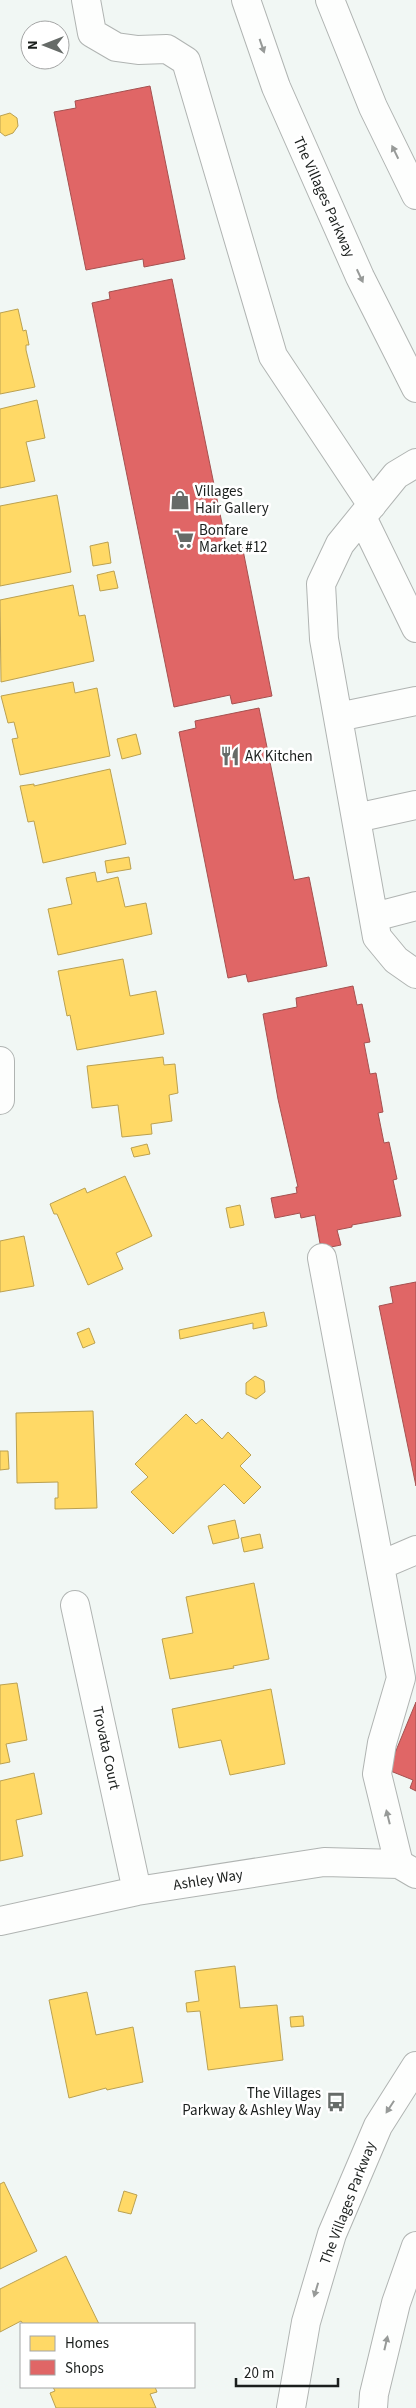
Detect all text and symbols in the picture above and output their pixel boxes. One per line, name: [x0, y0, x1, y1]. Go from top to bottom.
north arrow: [20, 20, 70, 70]
one-way arrow: [258, 39, 266, 54]
text: N: [23, 40, 43, 50]
street label: The Villages Parkway: [288, 133, 360, 261]
one-way arrow: [391, 144, 399, 159]
one-way arrow: [356, 269, 364, 283]
place label: Villages Hair Gallery: [195, 481, 269, 519]
shop icon: Villages Hair Gallery: [169, 489, 191, 511]
place label: Bonfare Market #12: [199, 520, 268, 558]
supermarket icon: Bonfare Market #12: [173, 528, 195, 550]
restaurant icon: AK Kitchen: [219, 745, 241, 767]
place label: AK Kitchen: [245, 746, 313, 767]
street label: Trovata Court: [87, 1704, 125, 1792]
one-way arrow: [384, 1809, 392, 1824]
street label: Ashley Way: [172, 1864, 244, 1896]
place label: The Villages Parkway & Ashley Way: [182, 2083, 321, 2121]
bus stop icon: The Villages Parkway & Ashley Way: [325, 2091, 347, 2113]
one-way arrow: [385, 2101, 394, 2114]
street label: The Villages Parkway: [315, 2138, 381, 2268]
one-way arrow: [311, 2282, 319, 2297]
legend: [20, 2323, 195, 2388]
text: Homes: [65, 2333, 109, 2354]
one-way arrow: [382, 2336, 390, 2351]
scale bar: [236, 2356, 338, 2388]
text: Shops: [65, 2358, 104, 2379]
text: 20 m: [244, 2363, 274, 2384]

